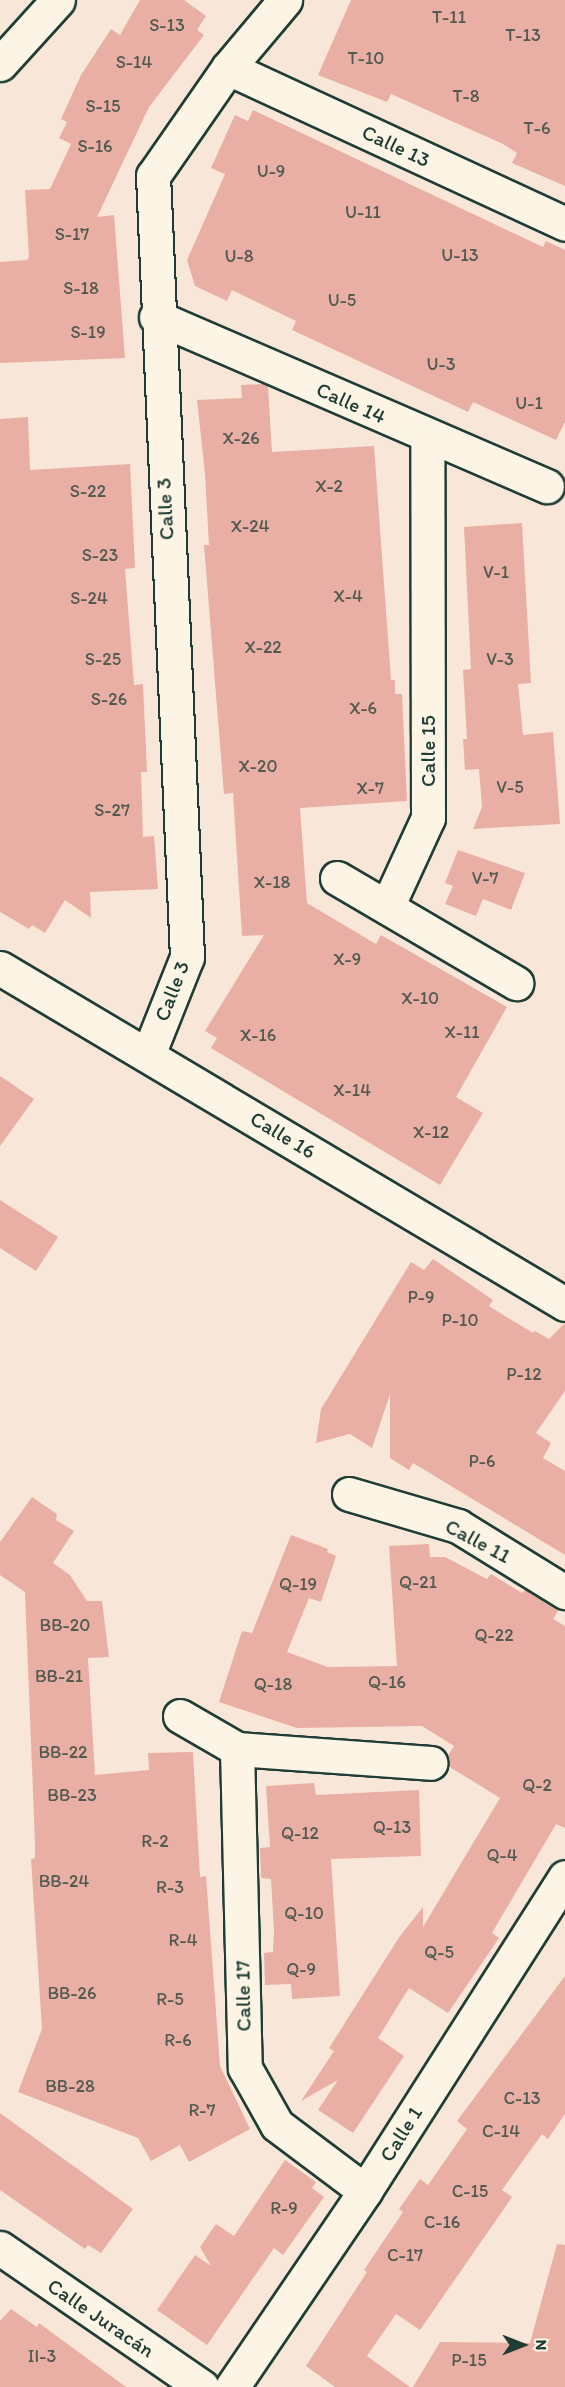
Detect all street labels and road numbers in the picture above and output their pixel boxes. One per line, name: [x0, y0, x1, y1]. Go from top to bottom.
street label: Calle 13: [358, 119, 434, 173]
street label: Calle 14: [312, 377, 390, 429]
street label: Calle 3: [151, 477, 179, 541]
street label: Calle 15: [415, 715, 441, 787]
street label: Calle 3: [149, 957, 195, 1025]
street label: Calle 16: [246, 1106, 320, 1164]
street label: Calle 11: [441, 1513, 515, 1569]
street label: Calle 17: [230, 1960, 256, 2032]
street label: Calle 1: [374, 2102, 428, 2166]
street label: Calle Juracán: [43, 2273, 159, 2363]

